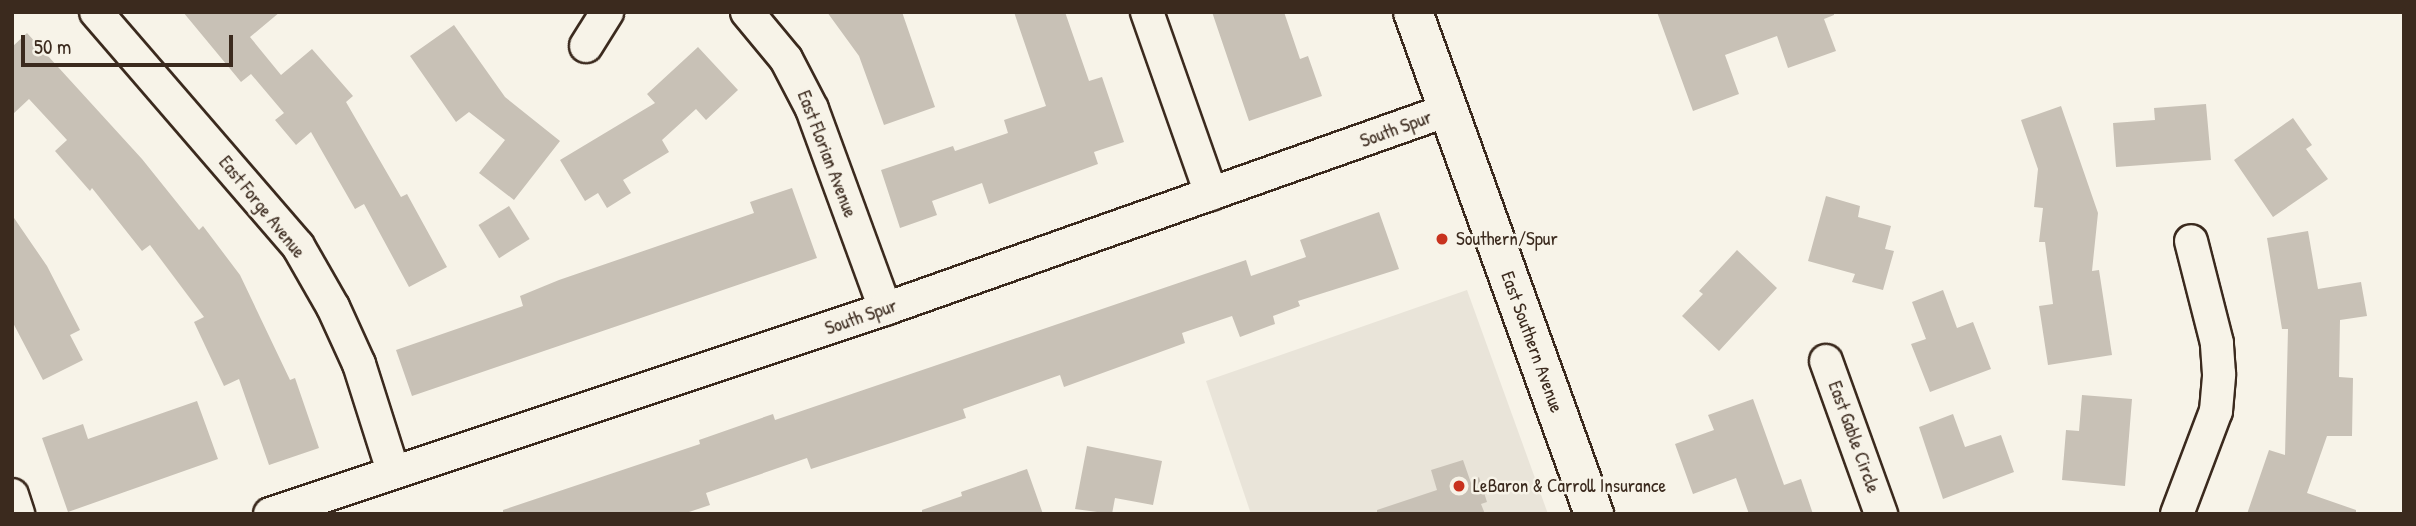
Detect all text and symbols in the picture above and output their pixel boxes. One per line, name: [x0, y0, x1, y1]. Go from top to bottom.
scale bar: [24, 21, 236, 65]
text: 50 m: [34, 32, 71, 61]
street label: East Florian Avenue: [792, 87, 862, 221]
street label: South Spur: [1357, 106, 1435, 152]
street label: East Forge Avenue: [214, 151, 310, 263]
place label: Southern/Spur: [1456, 228, 1558, 250]
marker: Southern/Spur: [1434, 231, 1450, 247]
street label: East Southern Avenue: [1496, 268, 1568, 416]
street label: South Spur: [822, 294, 900, 340]
street label: East Gable Circle: [1823, 378, 1885, 496]
place label: LeBaron & Carroll Insurance: [1473, 475, 1666, 497]
marker: LeBaron & Carroll Insurance: [1451, 478, 1467, 494]

